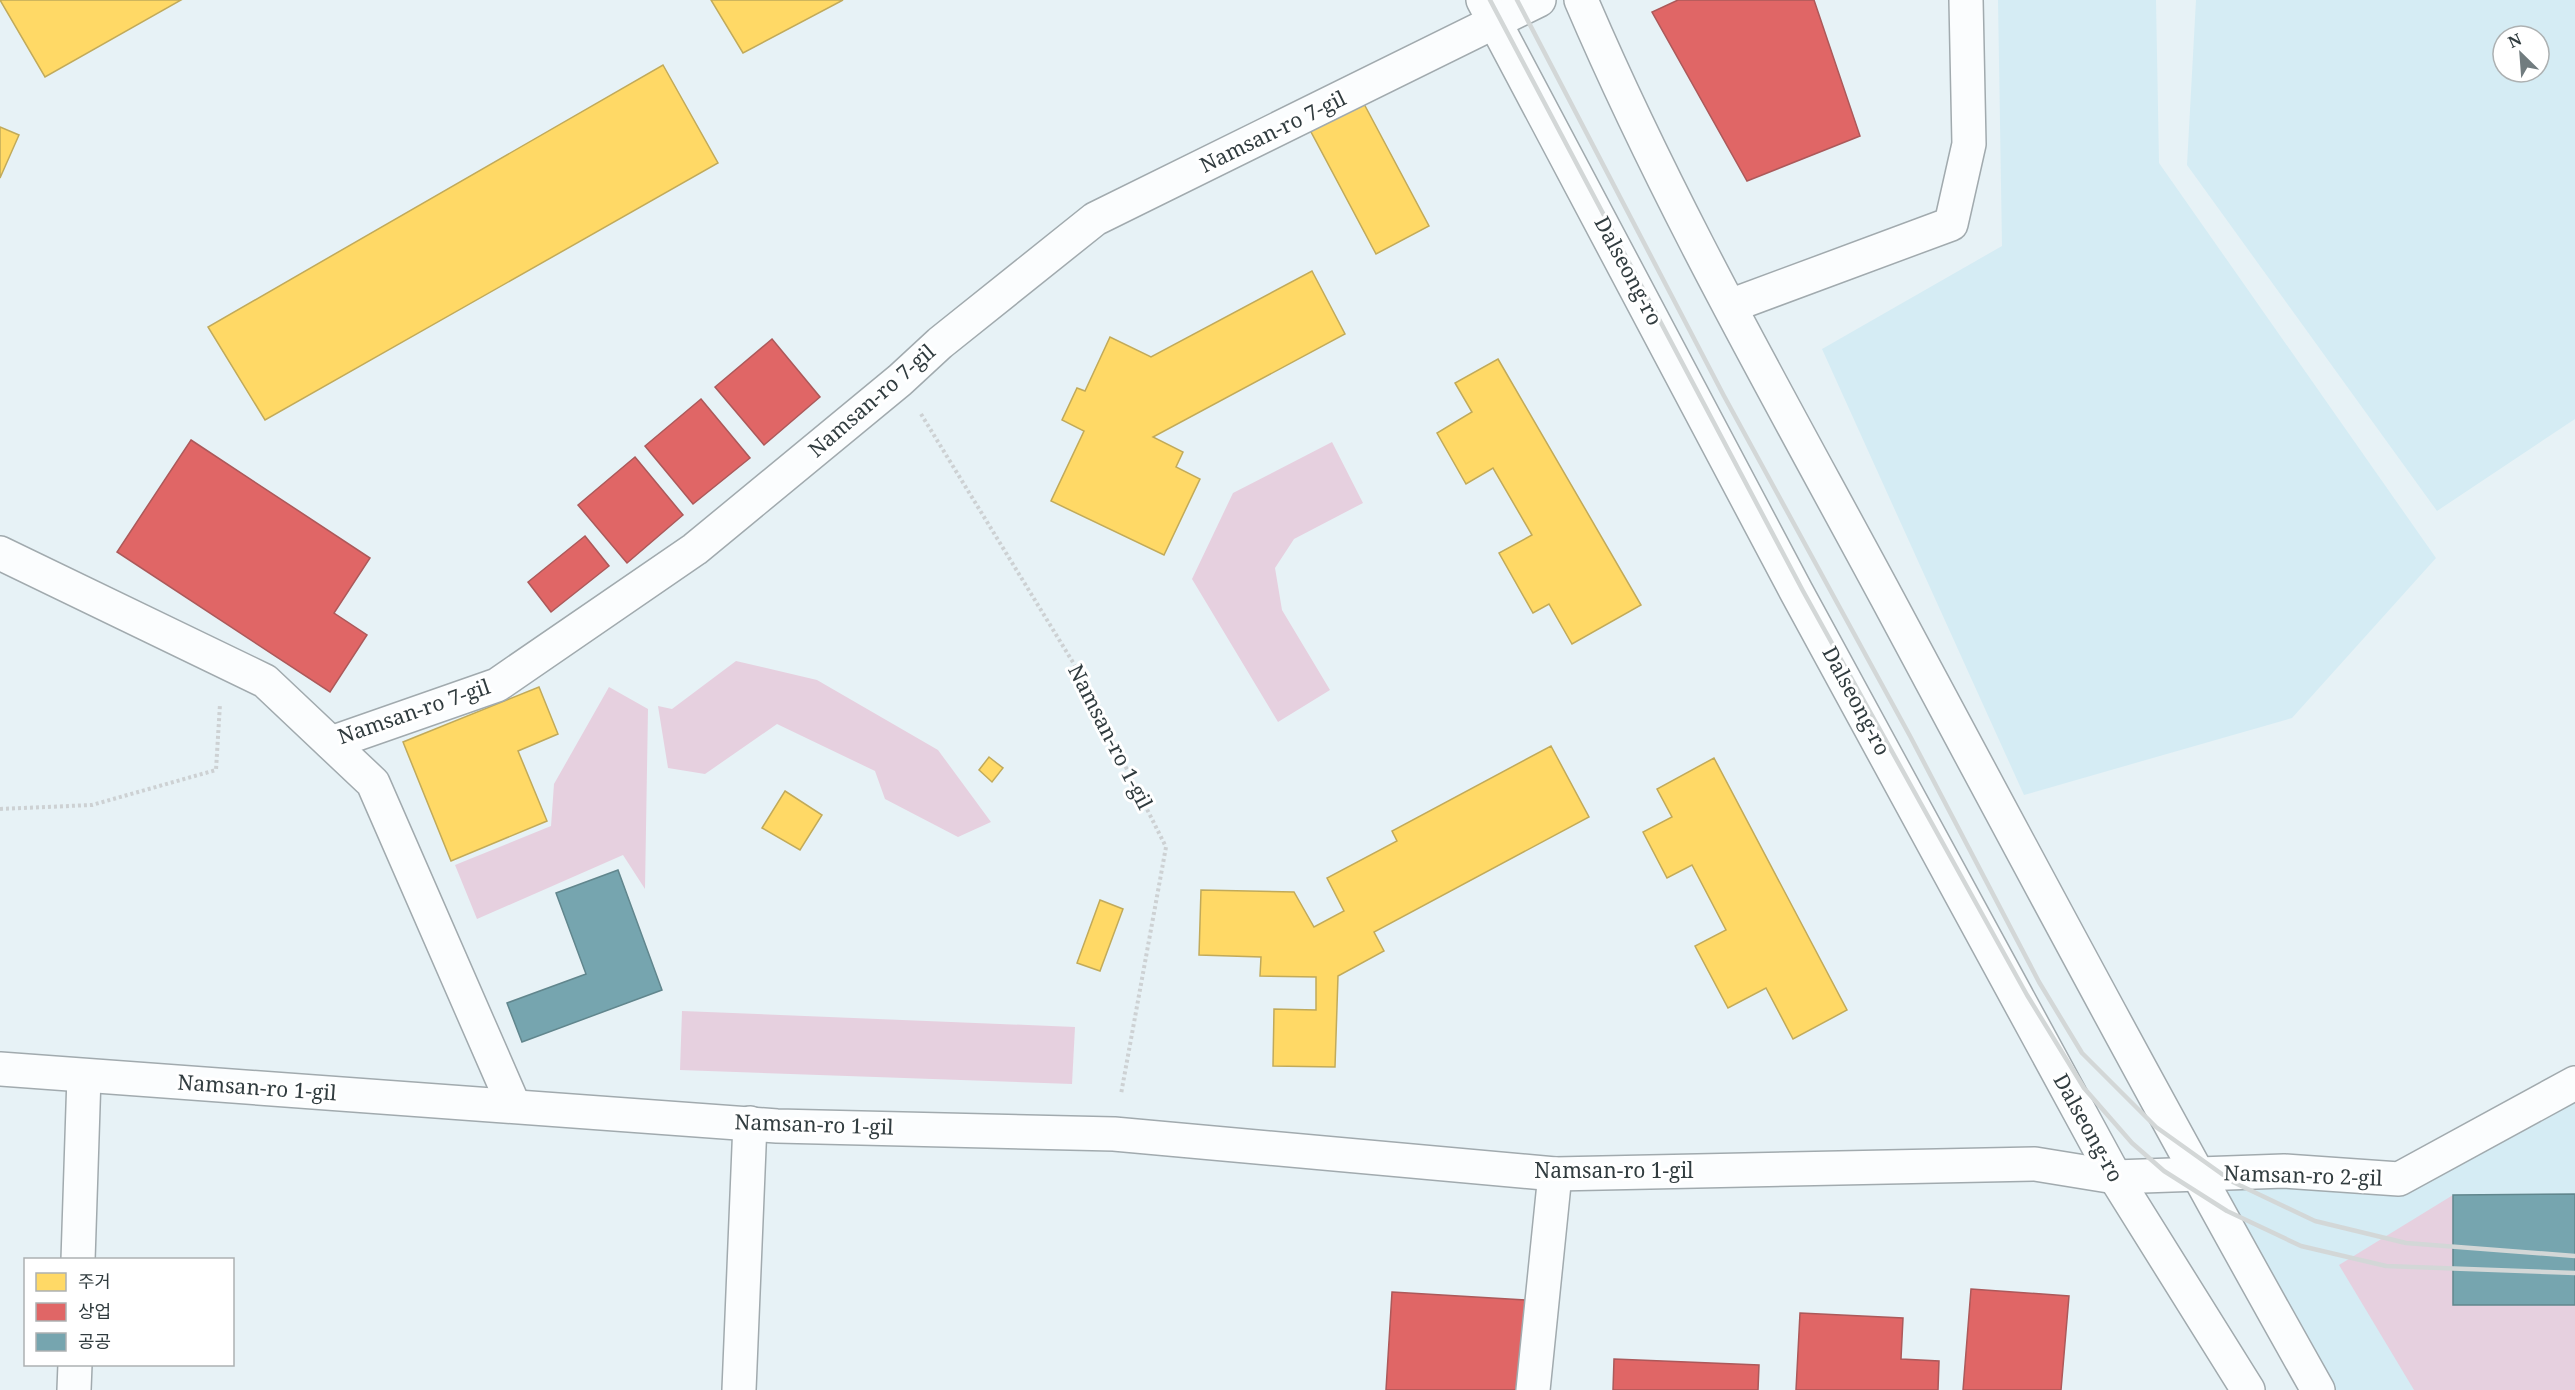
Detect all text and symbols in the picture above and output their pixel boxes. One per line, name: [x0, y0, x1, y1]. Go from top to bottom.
north arrow: [2491, 24, 2551, 84]
text: N: [2504, 28, 2525, 53]
street label: Namsan-ro 7-gil: [1195, 83, 1351, 179]
street label: Dalseong-ro: [1588, 211, 1669, 330]
street label: Namsan-ro 7-gil: [802, 337, 941, 463]
street label: Dalseong-ro: [1816, 641, 1897, 760]
street label: Namsan-ro 1-gil: [1062, 659, 1160, 814]
street label: Namsan-ro 7-gil: [334, 672, 494, 750]
street label: Namsan-ro 1-gil: [177, 1067, 338, 1107]
street label: Dalseong-ro: [2048, 1068, 2130, 1187]
street label: Namsan-ro 1-gil: [734, 1107, 895, 1141]
street label: Namsan-ro 1-gil: [1534, 1156, 1694, 1184]
street label: Namsan-ro 2-gil: [2223, 1158, 2384, 1192]
legend: [24, 1258, 234, 1366]
text: 주거: [78, 1269, 111, 1293]
text: 상업: [78, 1299, 111, 1323]
text: 공공: [78, 1329, 111, 1353]

